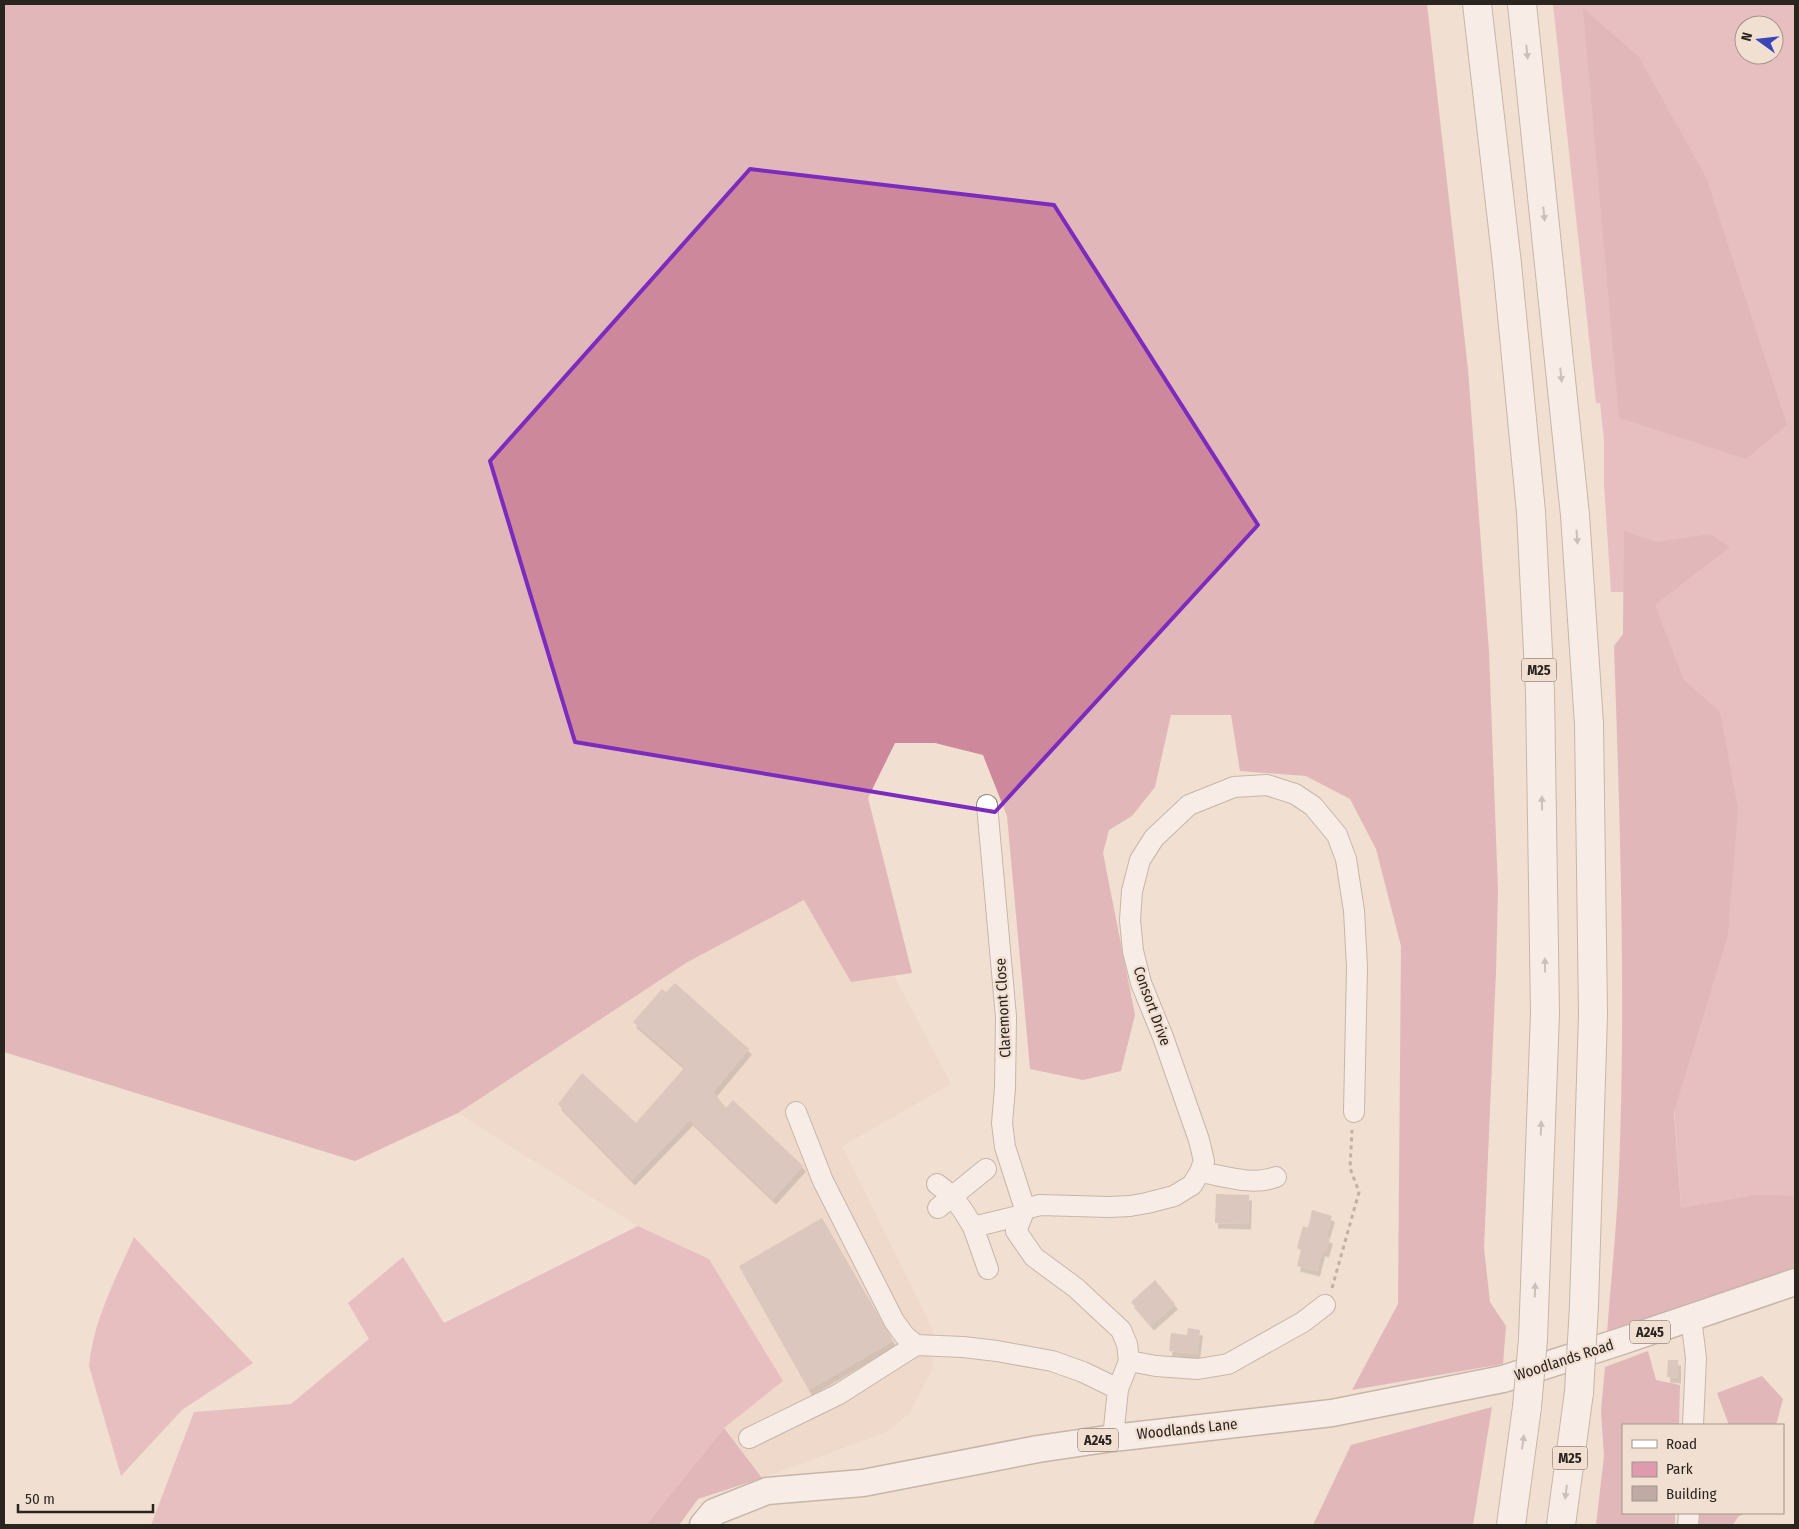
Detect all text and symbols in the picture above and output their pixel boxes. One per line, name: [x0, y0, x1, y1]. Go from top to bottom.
north arrow: [1734, 15, 1784, 65]
text: N: [1738, 31, 1756, 43]
one-way arrow: [1523, 45, 1531, 61]
one-way arrow: [1540, 206, 1548, 222]
one-way arrow: [1557, 368, 1565, 384]
one-way arrow: [1573, 529, 1581, 545]
road number: M25: [1522, 658, 1556, 682]
one-way arrow: [1538, 795, 1546, 811]
one-way arrow: [1540, 957, 1548, 973]
street label: Claremont Close: [991, 958, 1015, 1058]
street label: Consort Drive: [1129, 964, 1175, 1048]
one-way arrow: [1537, 1120, 1545, 1136]
one-way arrow: [1531, 1282, 1539, 1298]
road number: A245: [1630, 1320, 1670, 1344]
street label: Woodlands Road: [1512, 1336, 1616, 1384]
street label: Woodlands Lane: [1136, 1415, 1238, 1443]
legend: [1622, 1424, 1784, 1514]
road number: A245: [1078, 1428, 1118, 1452]
one-way arrow: [1519, 1434, 1527, 1450]
text: Road: [1666, 1435, 1697, 1453]
road number: M25: [1552, 1446, 1588, 1470]
text: Park: [1666, 1460, 1693, 1478]
scale bar: [18, 1482, 152, 1514]
one-way arrow: [1561, 1484, 1569, 1500]
text: Building: [1666, 1485, 1717, 1503]
text: 50 m: [25, 1490, 55, 1508]

